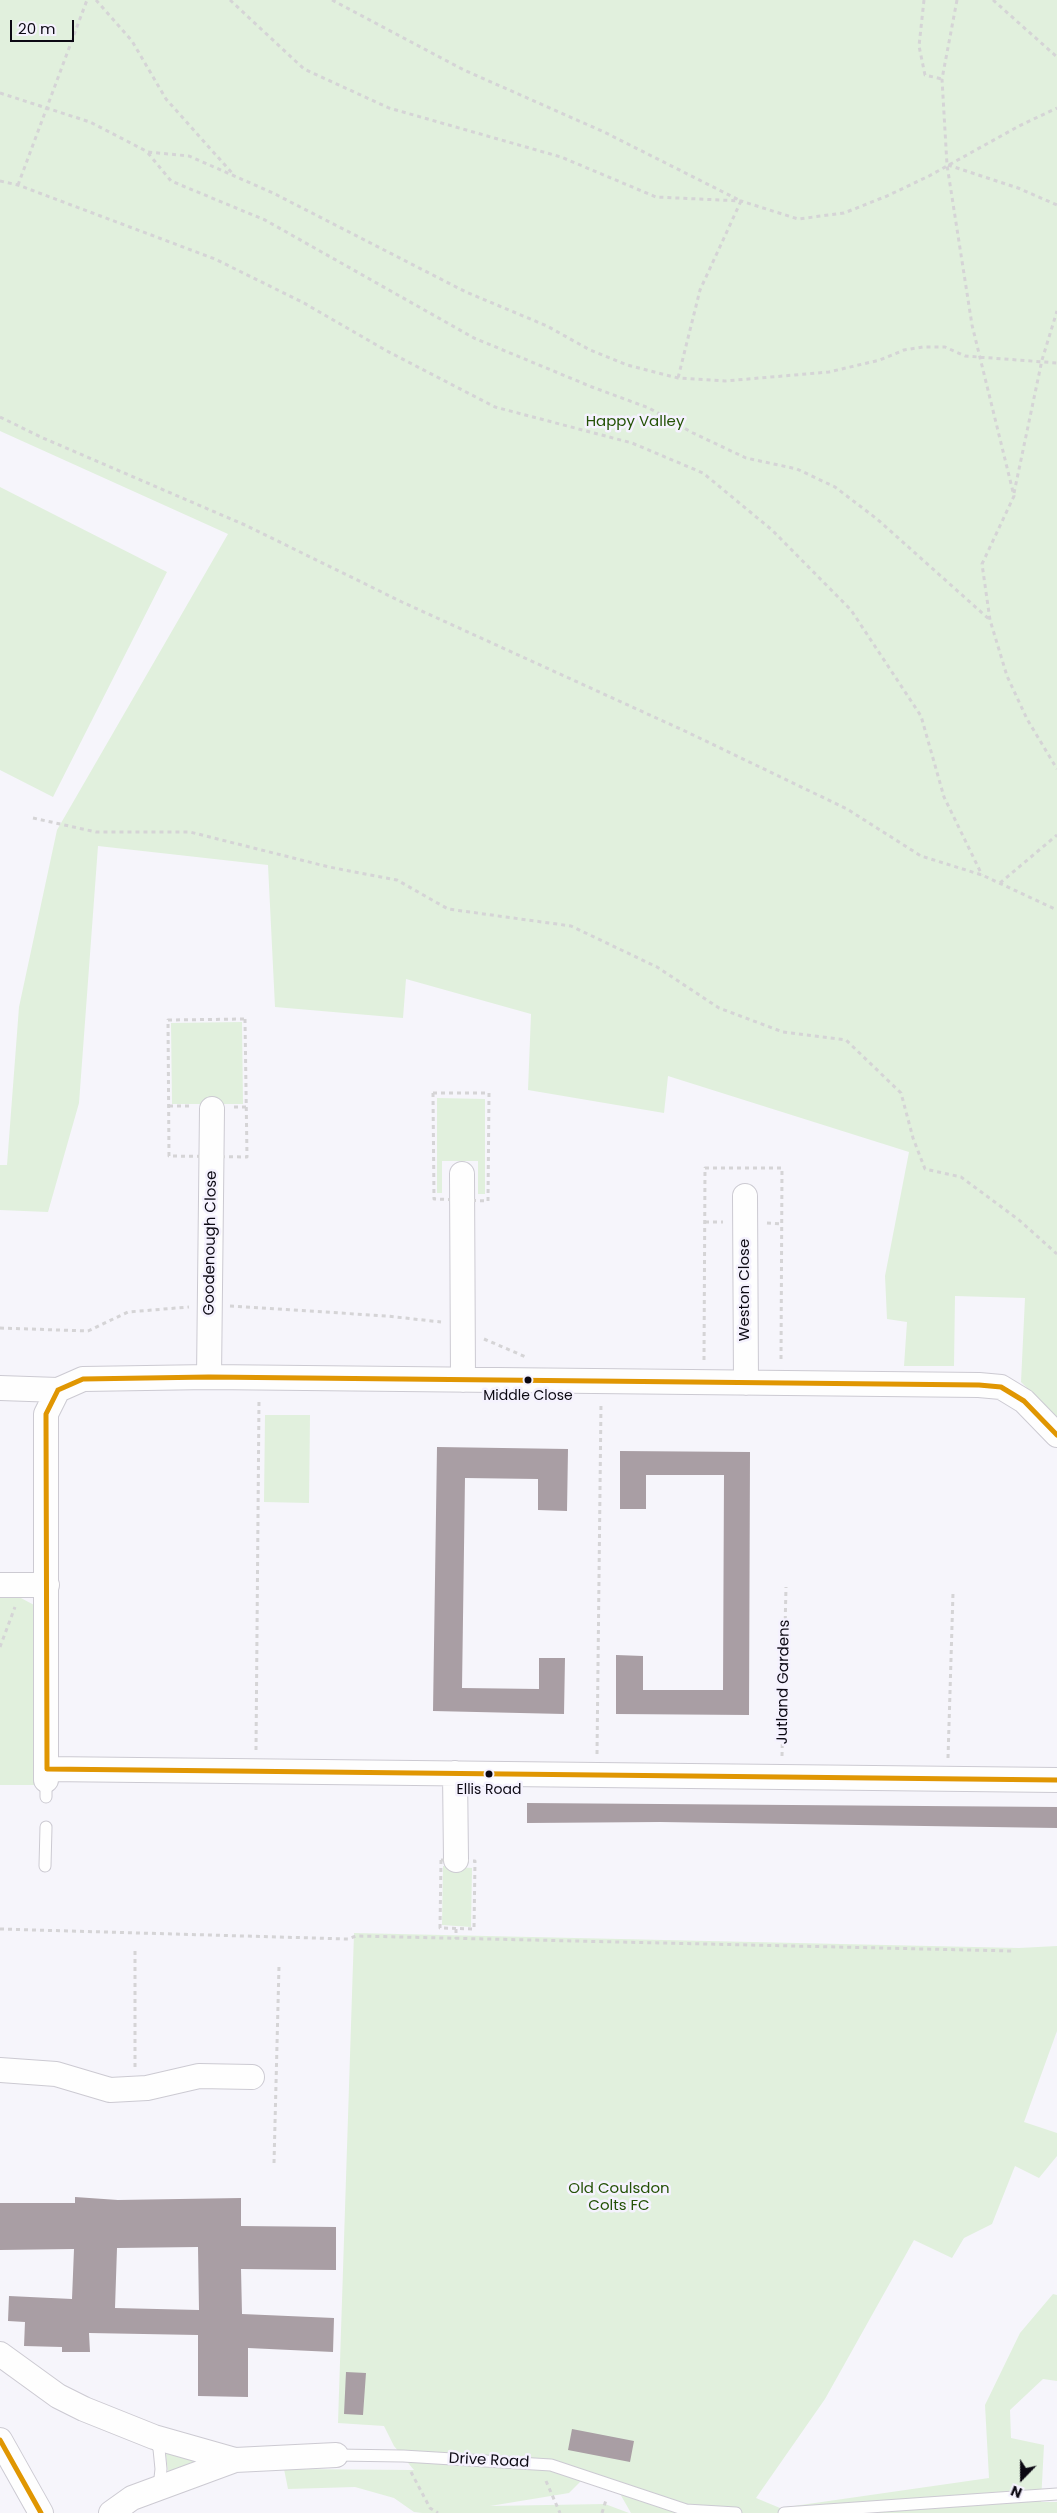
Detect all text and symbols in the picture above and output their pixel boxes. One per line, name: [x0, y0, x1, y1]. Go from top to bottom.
scale bar: [12, 10, 76, 42]
text: 20 m: [18, 18, 56, 39]
park label: Happy Valley: [586, 413, 684, 431]
street label: Goodenough Close: [201, 1170, 221, 1316]
street label: Weston Close: [736, 1239, 754, 1341]
marker: Middle Close: [523, 1375, 533, 1385]
place label: Middle Close: [483, 1388, 573, 1404]
street label: Jutland Gardens: [774, 1619, 794, 1745]
marker: Ellis Road: [484, 1769, 494, 1779]
place label: Ellis Road: [457, 1782, 521, 1798]
park label: Old Coulsdon Colts FC: [568, 2180, 670, 2215]
street label: Drive Road: [448, 2450, 530, 2472]
north arrow: [997, 2453, 1047, 2503]
text: N: [1008, 2481, 1025, 2503]

